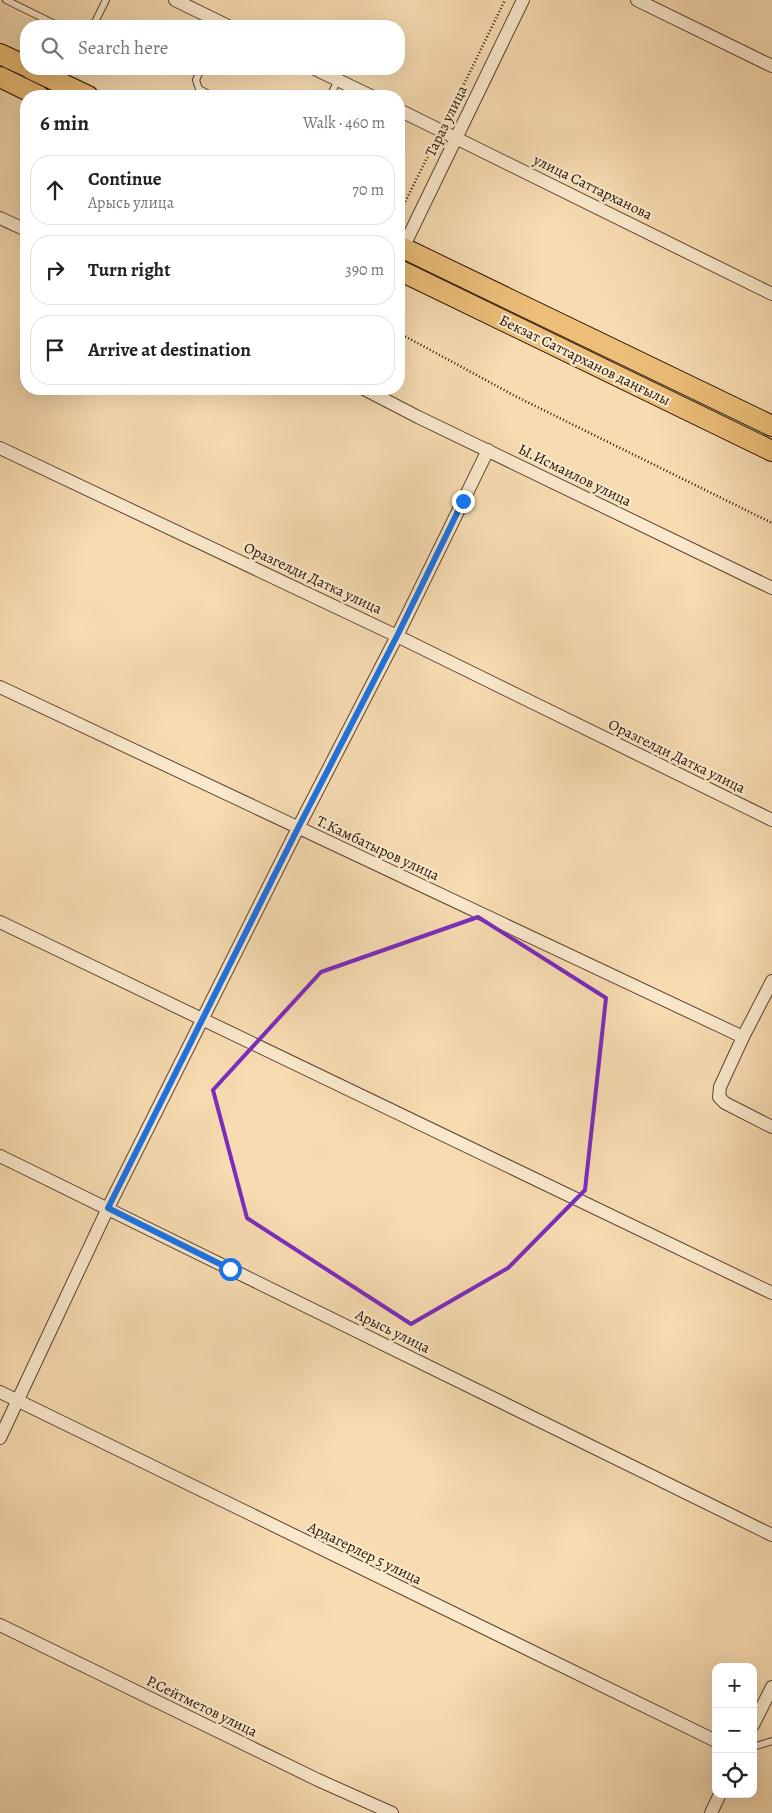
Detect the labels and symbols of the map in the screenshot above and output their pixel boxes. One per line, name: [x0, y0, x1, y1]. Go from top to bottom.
street label: Тараз улица: [420, 82, 472, 160]
street label: улица Саттарханова: [529, 149, 656, 224]
street label: Бекзат Саттарханов даңғылы: [496, 310, 674, 410]
street label: Ы.Исмаилов улица: [515, 439, 635, 511]
route end: [452, 490, 475, 513]
street label: Оразгелди Датка улица: [241, 537, 385, 619]
street label: Оразгелди Датка улица: [605, 714, 749, 798]
street label: Т.Камбатыров улица: [313, 811, 443, 885]
route start: [219, 1258, 242, 1281]
street label: Арысь улица: [351, 1304, 434, 1358]
street label: Ардагерлер 5 улица: [304, 1516, 425, 1589]
street label: Р.Сейтметов улица: [143, 1670, 261, 1742]

